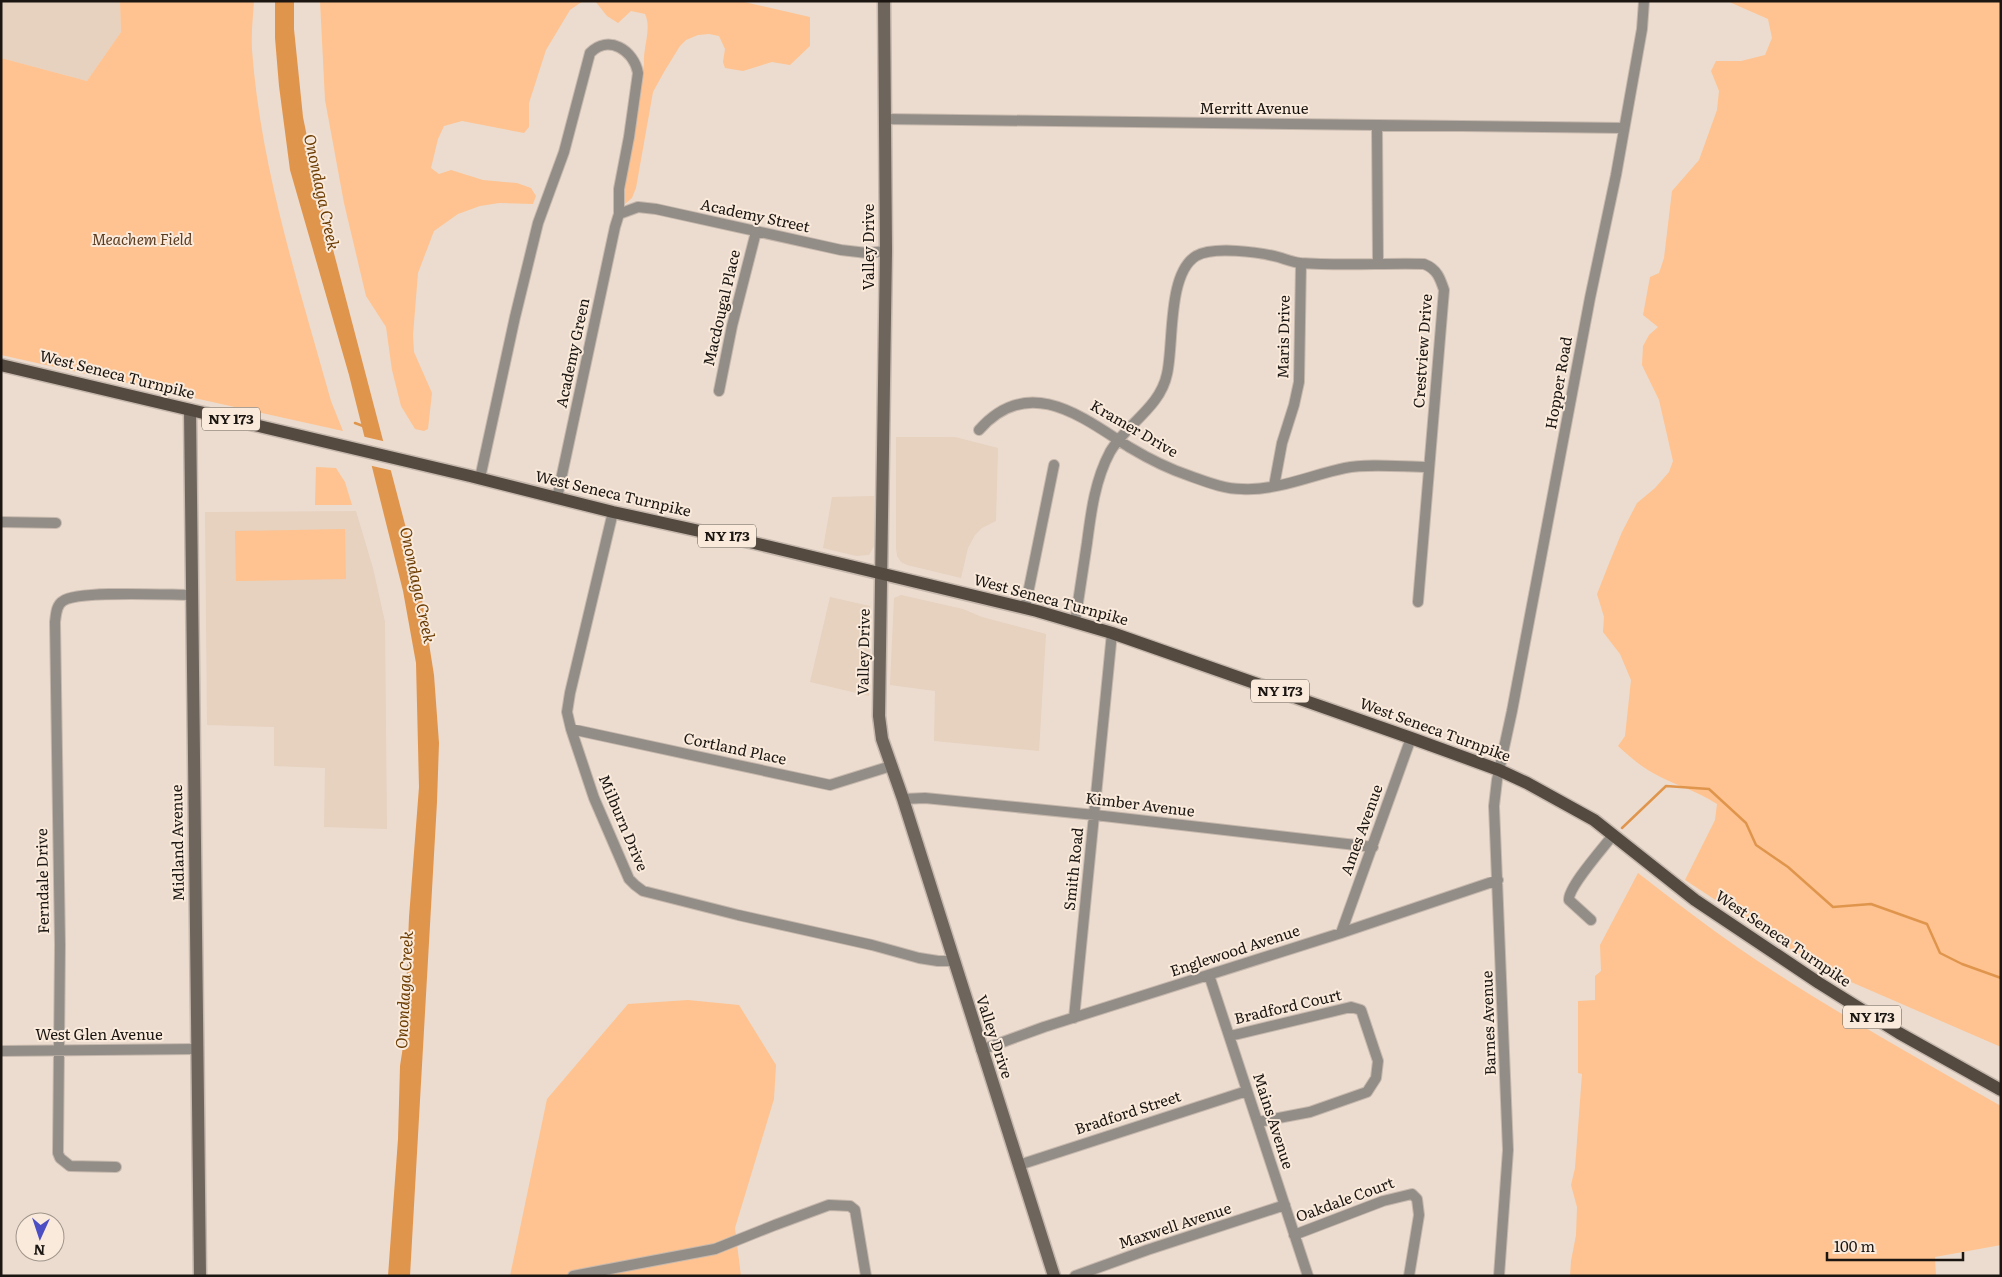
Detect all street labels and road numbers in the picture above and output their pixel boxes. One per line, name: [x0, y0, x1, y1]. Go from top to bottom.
street label: Merritt Avenue: [1200, 96, 1309, 119]
street label: Academy Street: [698, 192, 812, 237]
street label: Valley Drive: [856, 203, 879, 290]
street label: Macdougal Place: [696, 247, 745, 368]
street label: Crestview Drive: [1406, 293, 1437, 409]
street label: Academy Green: [549, 295, 594, 410]
street label: Maris Drive: [1270, 295, 1295, 379]
street label: Hopper Road: [1538, 335, 1577, 431]
street label: West Seneca Turnpike: [37, 343, 198, 404]
street label: Kramer Drive: [1087, 393, 1183, 462]
road number: NY 173: [202, 408, 260, 430]
street label: West Seneca Turnpike: [533, 463, 694, 522]
road number: NY 173: [698, 524, 756, 548]
street label: West Seneca Turnpike: [971, 567, 1131, 630]
street label: Valley Drive: [850, 608, 875, 695]
road number: NY 173: [1251, 679, 1309, 702]
street label: West Seneca Turnpike: [1357, 691, 1514, 767]
street label: Cortland Place: [682, 725, 789, 770]
street label: Milburn Drive: [594, 771, 655, 874]
street label: Ames Avenue: [1334, 781, 1388, 878]
street label: Midland Avenue: [164, 784, 189, 902]
street label: Kimber Avenue: [1084, 785, 1196, 822]
street label: Smith Road: [1057, 826, 1088, 912]
street label: Ferndale Drive: [29, 828, 54, 934]
street label: West Seneca Turnpike: [1711, 884, 1856, 992]
street label: Englewood Avenue: [1167, 918, 1303, 981]
street label: Barnes Avenue: [1474, 970, 1501, 1076]
street label: Bradford Court: [1232, 982, 1344, 1029]
street label: Valley Drive: [971, 992, 1020, 1081]
road number: NY 173: [1843, 1006, 1901, 1028]
street label: West Glen Avenue: [35, 1022, 163, 1045]
street label: Mains Avenue: [1248, 1069, 1301, 1172]
street label: Bradford Street: [1071, 1084, 1184, 1140]
street label: Oakdale Court: [1292, 1170, 1397, 1227]
street label: Maxwell Avenue: [1115, 1195, 1234, 1254]

